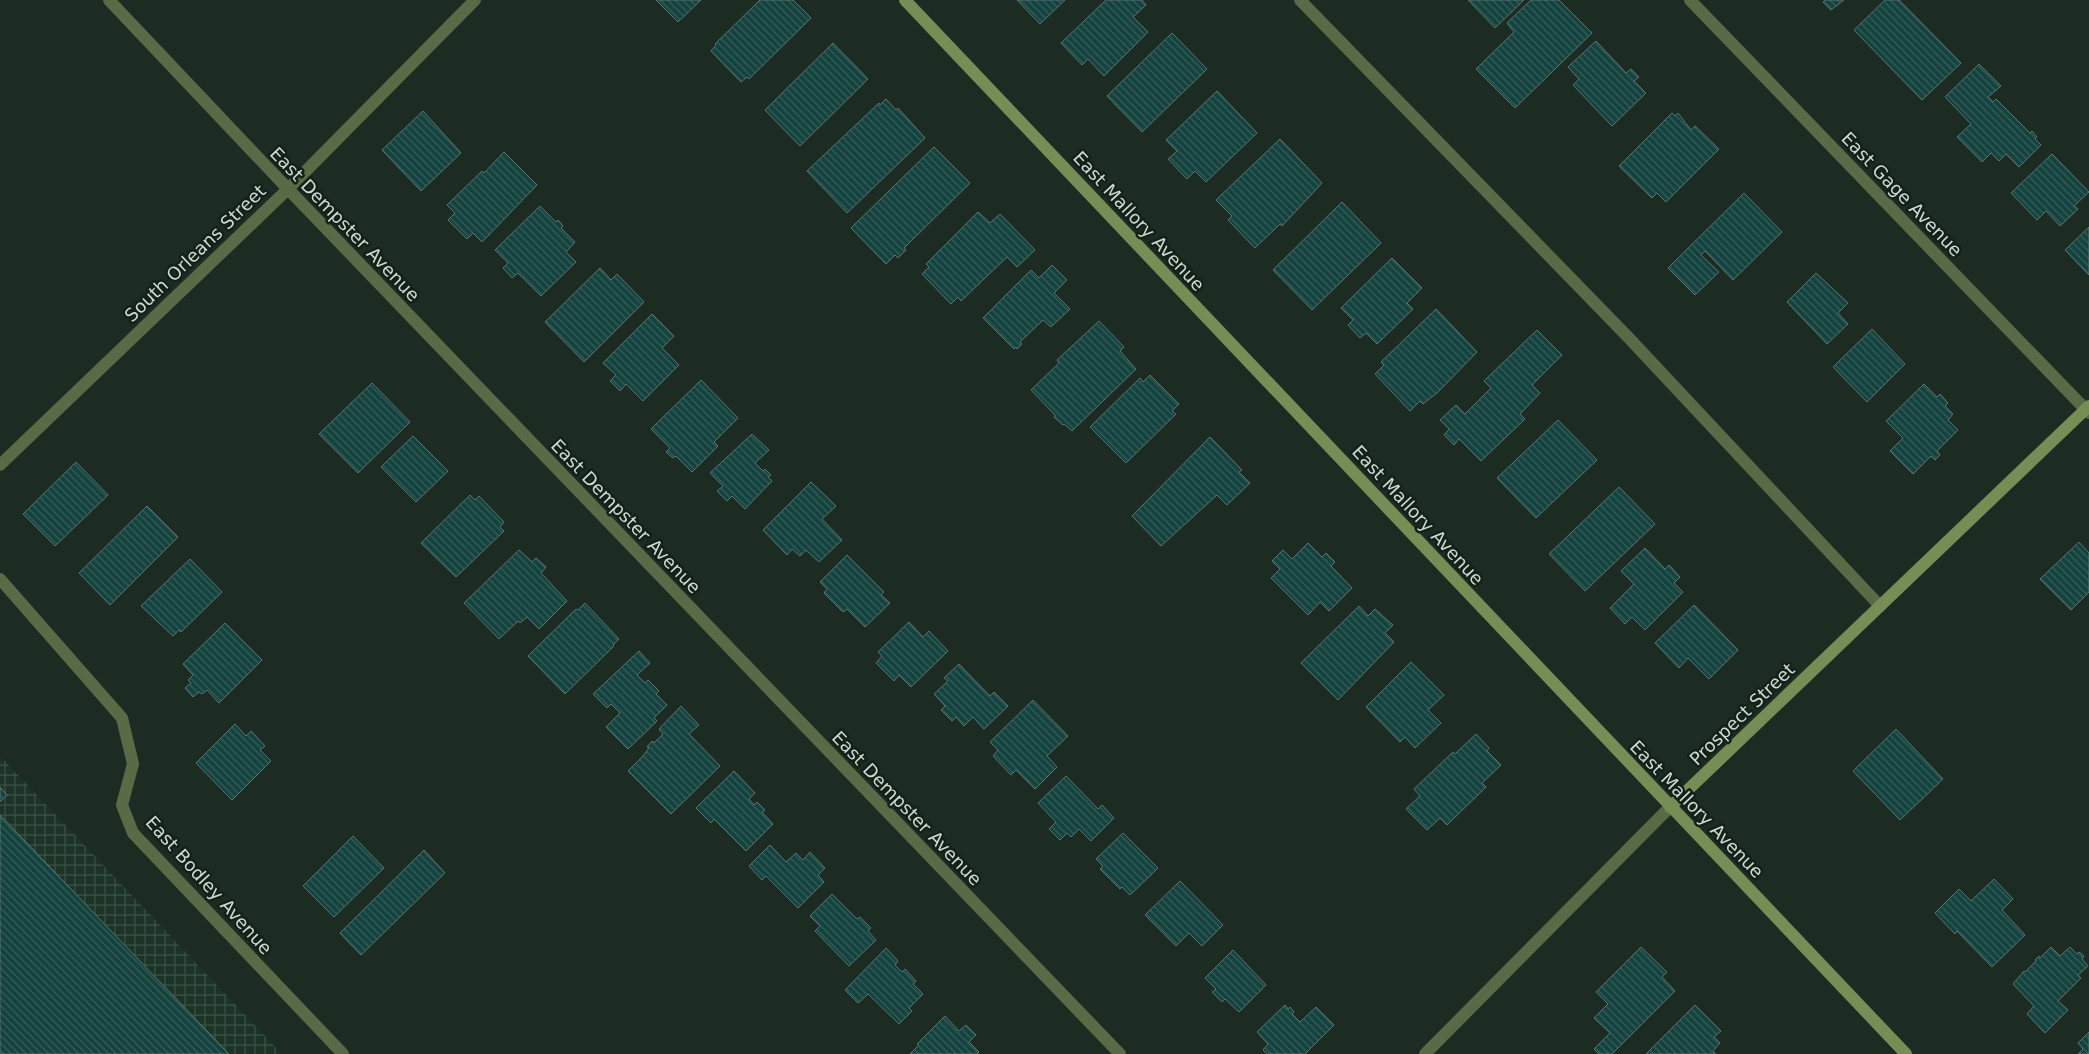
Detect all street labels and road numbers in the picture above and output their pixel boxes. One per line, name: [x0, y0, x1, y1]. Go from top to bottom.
street label: East Gage Avenue: [1837, 127, 1967, 261]
street label: East Dempster Avenue: [266, 143, 424, 305]
street label: East Mallory Avenue: [1069, 147, 1209, 295]
street label: South Orleans Street: [120, 180, 270, 326]
street label: East Dempster Avenue: [547, 435, 705, 597]
street label: East Mallory Avenue: [1348, 441, 1488, 589]
street label: Prospect Street: [1685, 659, 1799, 769]
street label: East Dempster Avenue: [828, 727, 986, 889]
street label: East Mallory Avenue: [1626, 736, 1768, 882]
street label: East Bodley Avenue: [141, 812, 277, 958]

